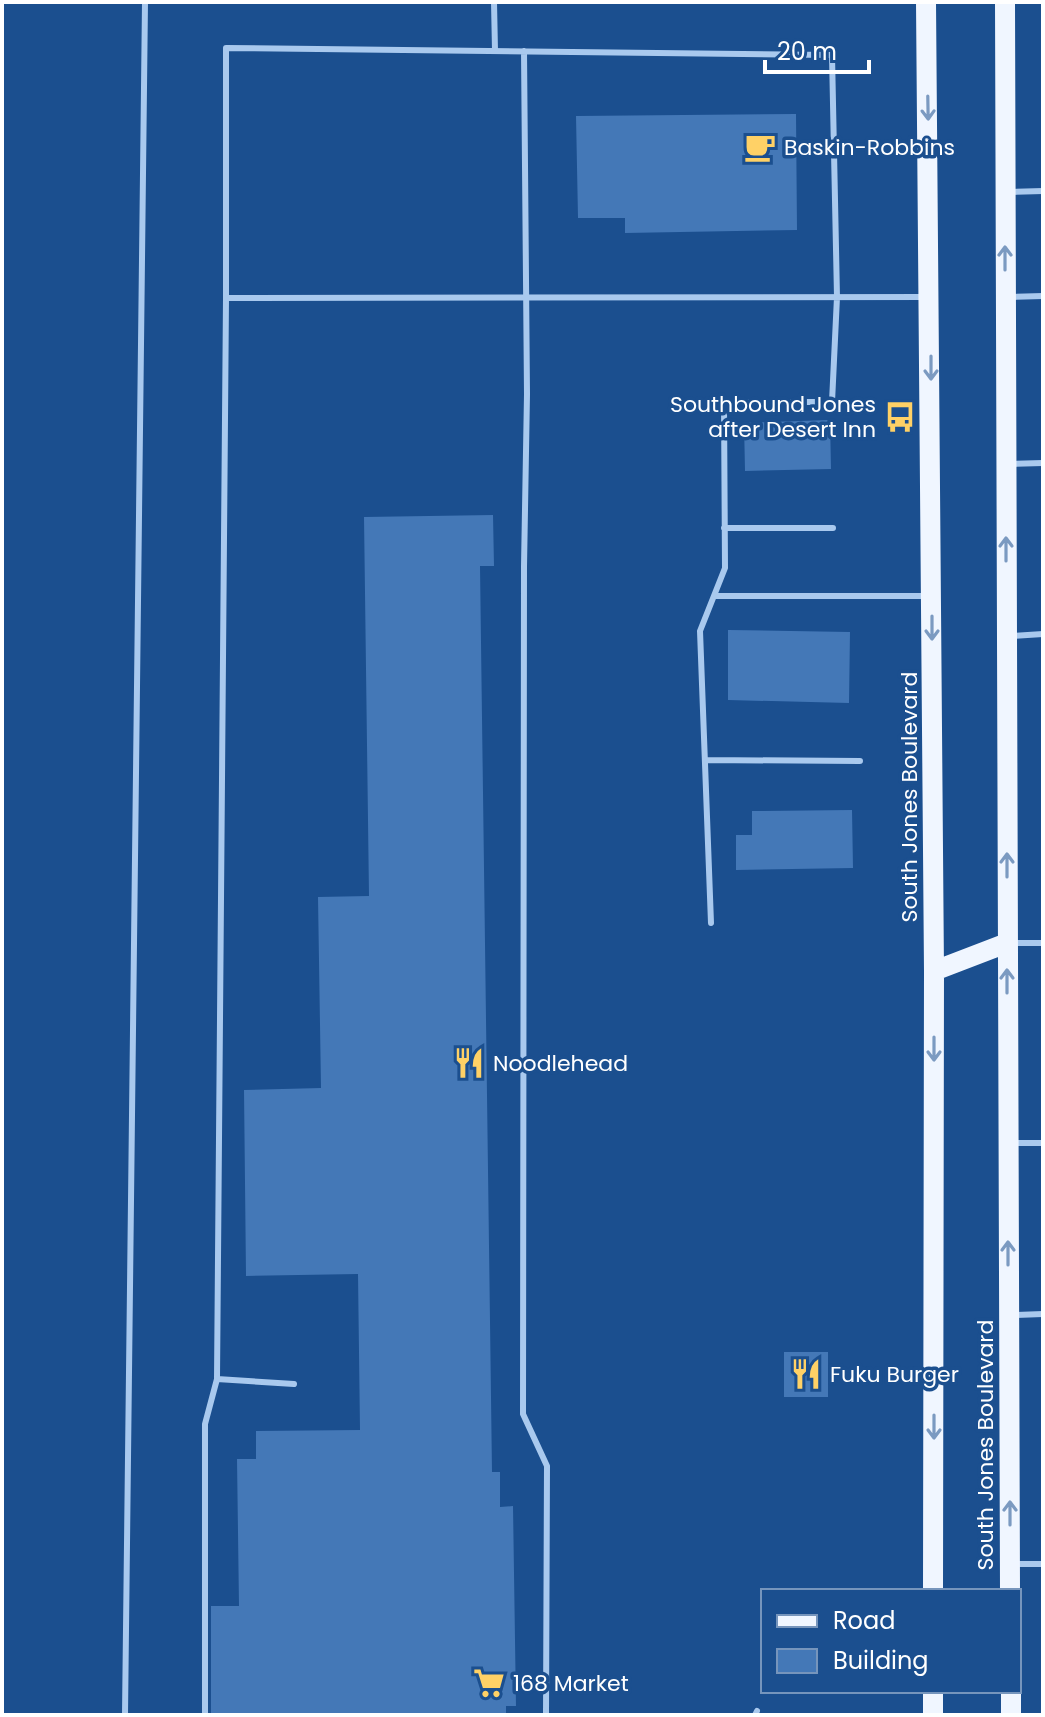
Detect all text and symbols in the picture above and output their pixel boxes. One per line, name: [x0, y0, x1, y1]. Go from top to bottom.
scale bar: [765, 24, 869, 74]
text: 20 m: [777, 35, 837, 68]
one-way arrow: [920, 94, 935, 121]
cafe icon: Baskin-Robbins: [743, 130, 777, 164]
place label: Baskin-Robbins: [784, 132, 955, 163]
one-way arrow: [997, 245, 1013, 272]
one-way arrow: [923, 354, 939, 381]
place label: Southbound Jones after Desert Inn: [670, 389, 876, 445]
bus stop icon: Southbound Jones after Desert Inn: [883, 400, 917, 434]
one-way arrow: [998, 536, 1014, 563]
one-way arrow: [924, 614, 939, 641]
street label: South Jones Boulevard: [894, 672, 925, 922]
one-way arrow: [999, 852, 1015, 879]
one-way arrow: [999, 968, 1015, 995]
one-way arrow: [926, 1035, 942, 1062]
restaurant icon: Noodlehead: [452, 1046, 486, 1080]
place label: Noodlehead: [493, 1048, 628, 1079]
one-way arrow: [1000, 1240, 1016, 1267]
street label: South Jones Boulevard: [970, 1320, 1001, 1570]
restaurant icon: Fuku Burger: [789, 1357, 823, 1391]
place label: Fuku Burger: [830, 1359, 959, 1390]
one-way arrow: [926, 1413, 941, 1440]
one-way arrow: [1002, 1500, 1018, 1527]
legend: [761, 1589, 1021, 1693]
text: Road: [833, 1604, 895, 1637]
text: Building: [833, 1644, 929, 1677]
supermarket icon: 168 Market: [472, 1666, 506, 1700]
place label: 168 Market: [513, 1668, 629, 1699]

